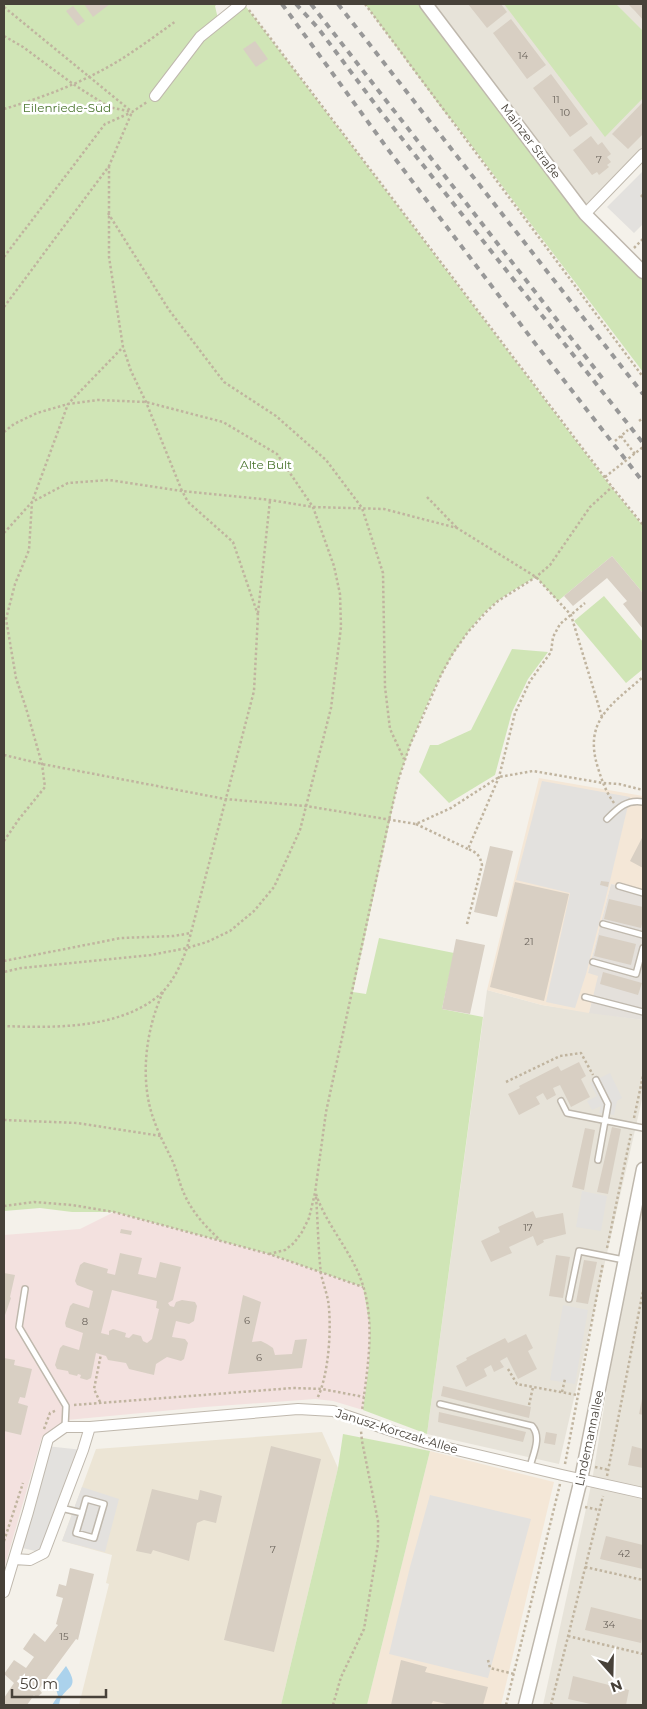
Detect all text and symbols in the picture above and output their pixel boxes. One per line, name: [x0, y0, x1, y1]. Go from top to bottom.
house number: 14: [518, 49, 528, 62]
house number: 11: [552, 93, 560, 106]
park label: Eilenriede-Süd: [23, 100, 111, 115]
street label: Mainzer Straße: [498, 101, 564, 181]
house number: 10: [560, 106, 570, 119]
house number: 7: [596, 153, 602, 166]
park label: Alte Bult: [240, 457, 292, 472]
house number: 21: [524, 935, 534, 948]
house number: 17: [523, 1221, 533, 1234]
house number: 6: [244, 1314, 250, 1327]
house number: 8: [82, 1315, 88, 1328]
house number: 6: [256, 1351, 262, 1364]
street label: Lindemannallee: [571, 1389, 607, 1487]
street label: Janusz-Korczak-Allee: [333, 1405, 460, 1457]
house number: 7: [270, 1543, 276, 1556]
house number: 42: [618, 1547, 630, 1560]
house number: 34: [603, 1618, 616, 1631]
house number: 15: [59, 1630, 69, 1643]
north arrow: [587, 1649, 637, 1699]
scale bar: [12, 1666, 106, 1698]
text: 50 m: [20, 1674, 58, 1693]
text: N: [608, 1676, 625, 1697]

